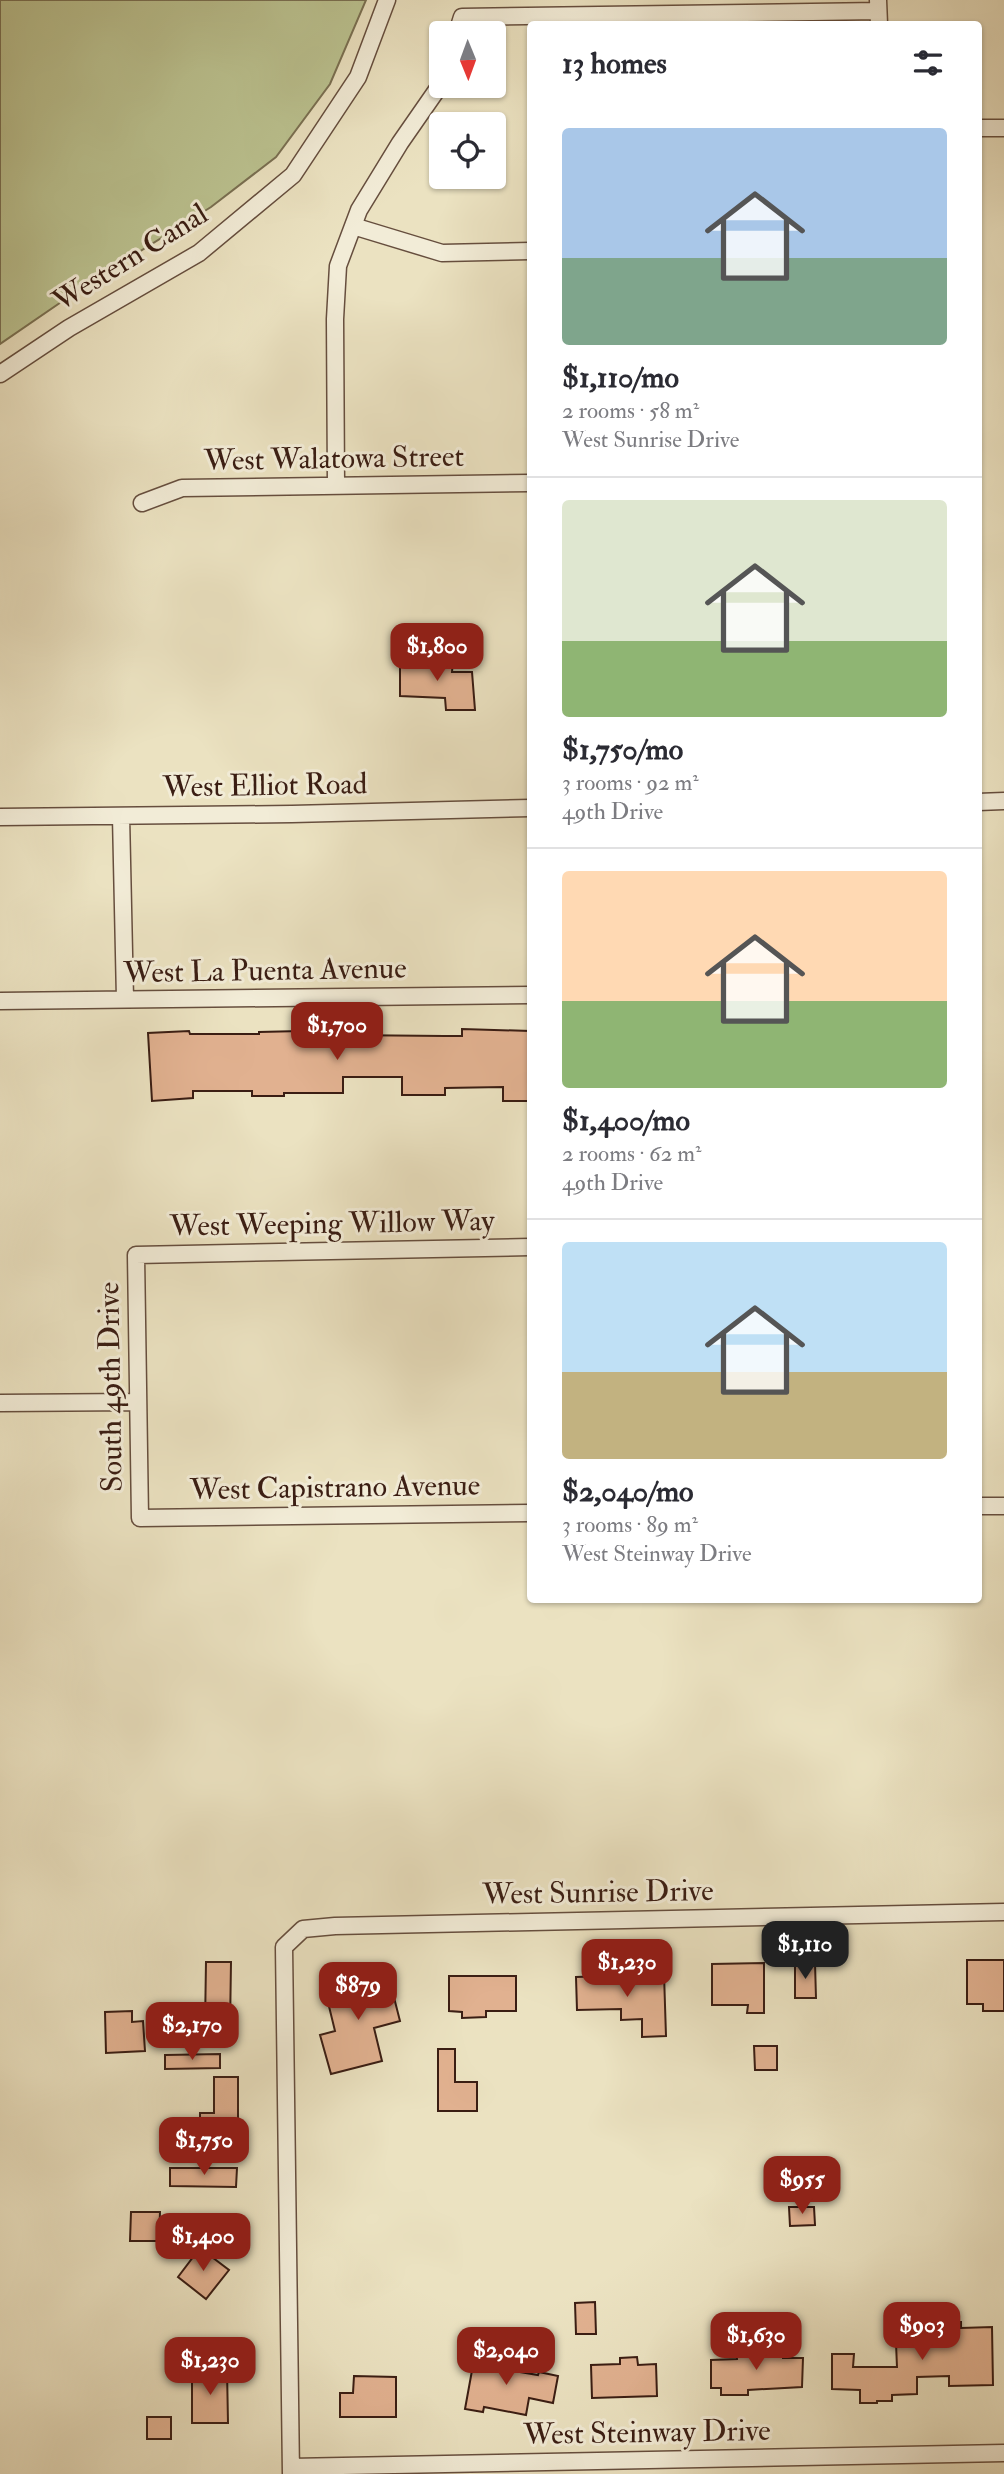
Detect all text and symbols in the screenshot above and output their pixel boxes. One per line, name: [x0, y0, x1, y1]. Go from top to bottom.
north arrow: [429, 21, 506, 98]
map controls: [429, 21, 506, 189]
icon: filters: [909, 44, 947, 82]
text: 13 homes: [562, 45, 667, 82]
button: locate: [429, 112, 506, 189]
icon: home: [692, 173, 818, 299]
street label: Western Canal: [45, 195, 215, 320]
text: $1,110/mo: [562, 359, 679, 396]
text: 2 rooms · 58 m²: [562, 396, 699, 425]
text: West Sunrise Drive: [562, 425, 739, 454]
street label: West Walatowa Street: [203, 438, 465, 479]
icon: home: [692, 545, 818, 671]
pin: $1,800: [380, 624, 494, 683]
text: $1,800: [406, 631, 468, 660]
text: $1,750/mo: [562, 731, 683, 768]
street label: West Elliot Road: [161, 765, 368, 806]
text: 3 rooms · 92 m²: [562, 768, 699, 797]
text: 49th Drive: [562, 797, 663, 826]
icon: home: [692, 916, 818, 1042]
street label: West La Puenta Avenue: [122, 950, 407, 991]
pin: $1,700: [280, 1002, 394, 1062]
text: $1,700: [307, 1010, 367, 1039]
text: $1,400/mo: [562, 1102, 690, 1139]
text: 2 rooms · 62 m²: [562, 1139, 701, 1168]
text: 49th Drive: [562, 1168, 663, 1197]
street label: West Weeping Willow Way: [168, 1202, 496, 1245]
street label: South 49th Drive: [90, 1282, 131, 1492]
icon: home: [692, 1287, 818, 1413]
street label: West Capistrano Avenue: [189, 1466, 481, 1509]
text: $2,040/mo: [562, 1473, 694, 1510]
text: 3 rooms · 89 m²: [562, 1510, 698, 1539]
text: West Steinway Drive: [562, 1539, 752, 1568]
street label: West Sunrise Drive: [481, 1872, 714, 1913]
pin: $1,110: [748, 1922, 862, 1981]
text: $1,110: [778, 1929, 832, 1958]
pin: $1,230: [570, 1940, 684, 1999]
text: $1,230: [598, 1947, 656, 1976]
pin: $879: [317, 1962, 399, 2022]
text: $879: [335, 1970, 381, 1999]
pin: $2,170: [135, 2002, 249, 2062]
text: $2,170: [162, 2010, 222, 2039]
pin: $1,750: [147, 2118, 261, 2177]
text: $1,750: [175, 2125, 233, 2154]
pin: $955: [761, 2156, 843, 2216]
text: $955: [779, 2164, 825, 2193]
pin: $1,400: [146, 2214, 260, 2273]
text: $1,400: [171, 2221, 235, 2250]
pin: $903: [881, 2302, 963, 2362]
text: $903: [899, 2310, 945, 2339]
pin: $1,630: [699, 2312, 813, 2372]
text: $1,630: [727, 2320, 785, 2349]
pin: $2,040: [449, 2328, 563, 2387]
text: $2,040: [473, 2335, 539, 2364]
pin: $1,230: [153, 2338, 267, 2397]
text: $1,230: [181, 2345, 239, 2374]
street label: West Steinway Drive: [522, 2412, 771, 2453]

